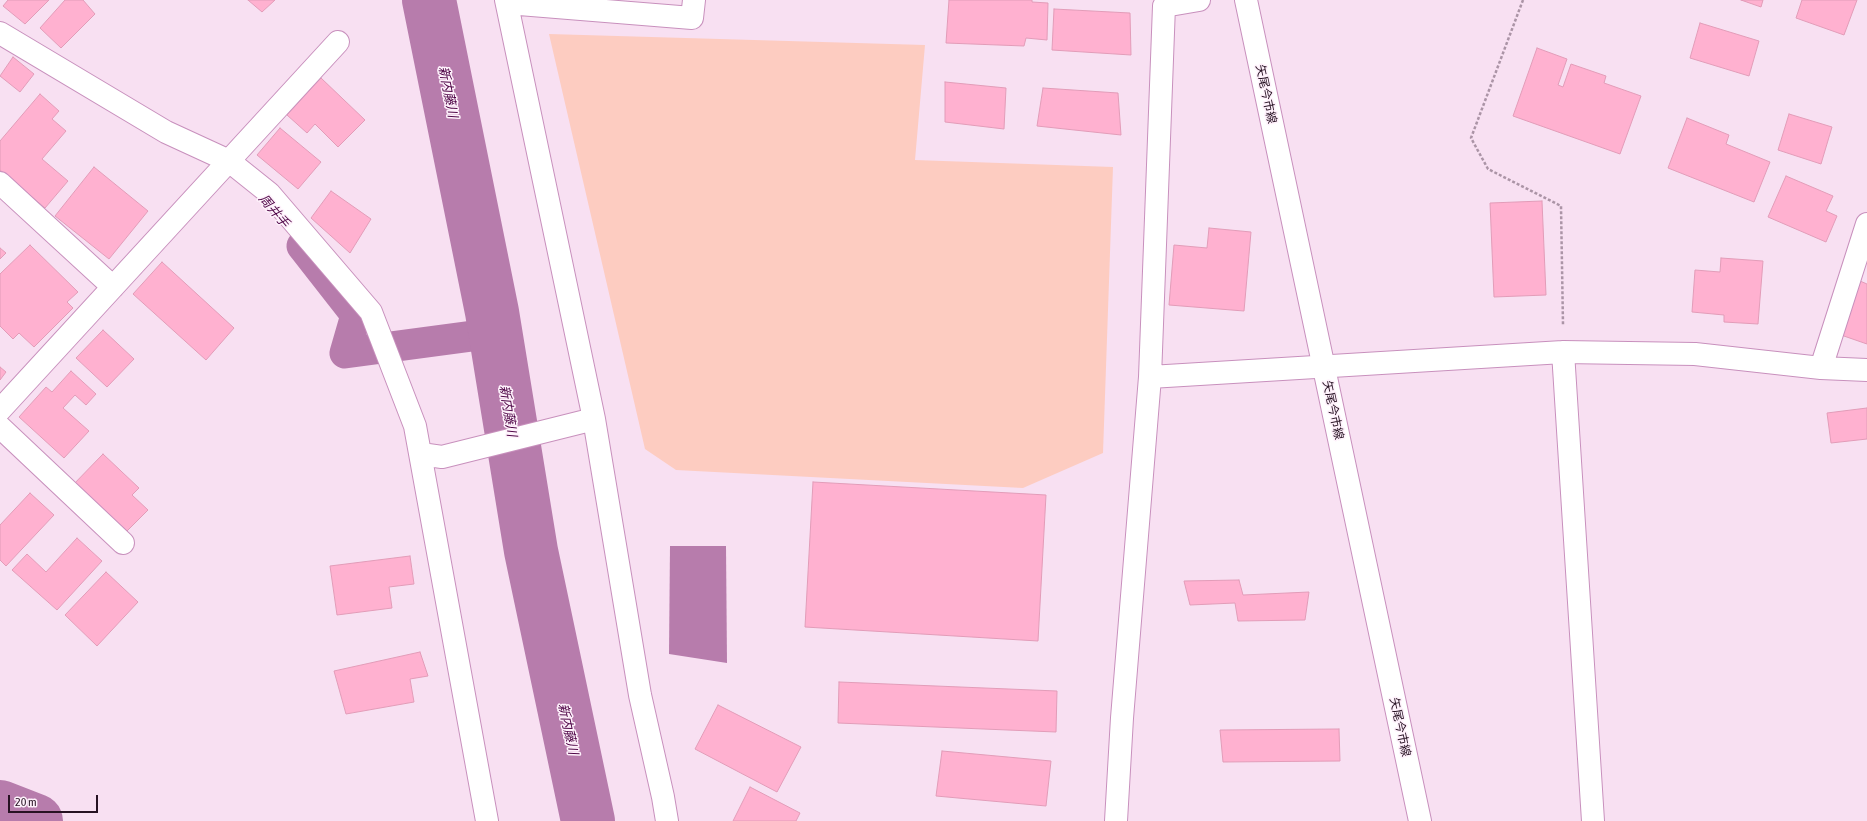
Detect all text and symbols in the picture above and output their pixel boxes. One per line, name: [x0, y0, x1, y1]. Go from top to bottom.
street label: 矢尾今市線: [1253, 63, 1279, 125]
water label: 新内藤川: [435, 65, 461, 119]
water label: 周井手: [255, 191, 293, 231]
street label: 矢尾今市線: [1320, 379, 1346, 441]
water label: 新内藤川: [496, 384, 520, 438]
street label: 矢尾今市線: [1387, 696, 1413, 758]
water label: 新内藤川: [555, 702, 581, 756]
scale bar: [10, 787, 100, 813]
text: 20 m: [15, 795, 37, 809]

